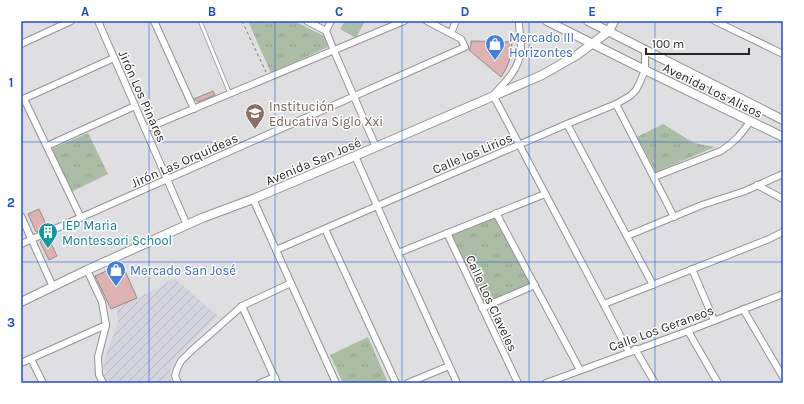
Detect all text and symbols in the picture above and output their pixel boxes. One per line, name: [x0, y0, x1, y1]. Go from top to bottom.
text: A: [81, 4, 89, 19]
text: B: [208, 4, 216, 19]
text: C: [335, 4, 343, 19]
text: D: [461, 4, 470, 19]
text: E: [588, 4, 596, 19]
text: F: [715, 4, 723, 19]
place label: Mercado III Horizontes: [509, 30, 574, 60]
scale bar: [646, 30, 749, 56]
shop icon: Mercado III Horizontes: [484, 33, 506, 61]
text: 100 m: [652, 37, 684, 51]
street label: Jirón Los Pinares: [116, 48, 170, 145]
street label: Avenida Los Alisos: [661, 60, 765, 121]
text: 1: [9, 75, 13, 90]
place label: Institución Educativa Siglo Xxi: [269, 99, 383, 129]
school or university icon: Institución Educativa Siglo Xxi: [244, 102, 266, 130]
street label: Jirón Las Orquideas: [128, 130, 241, 192]
street label: Calle los Lirios: [430, 130, 515, 177]
street label: Avenida San José: [263, 135, 363, 188]
text: 2: [7, 195, 15, 210]
place label: IEP Maria Montessori School: [62, 218, 172, 248]
building icon: IEP Maria Montessori School: [37, 221, 59, 249]
street label: Calle Los Claveles: [463, 253, 520, 354]
shop icon: Mercado San José: [105, 259, 127, 287]
place label: Mercado San José: [130, 263, 236, 278]
street label: Calle Los Geraneos: [607, 302, 716, 354]
text: 3: [7, 315, 15, 330]

